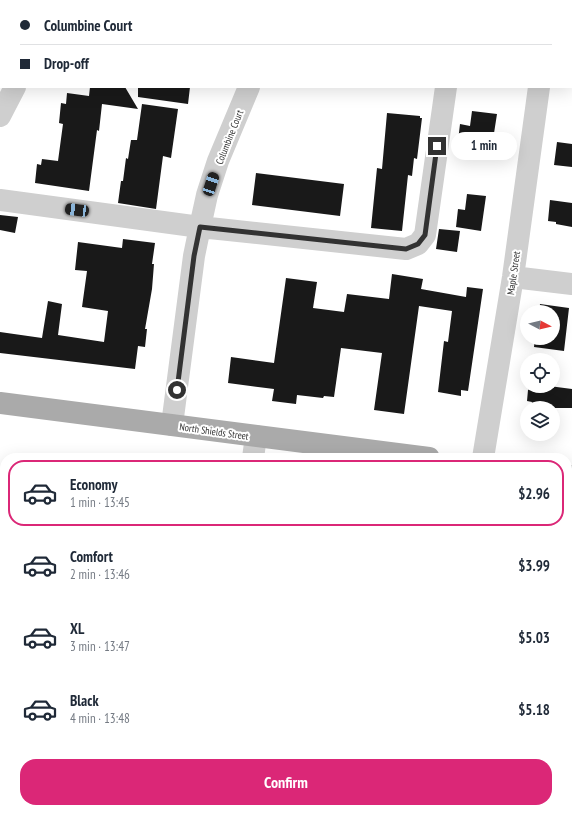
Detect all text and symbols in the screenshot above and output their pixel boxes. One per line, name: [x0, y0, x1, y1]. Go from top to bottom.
text: Columbine Court: [44, 16, 132, 35]
text: Drop-off: [44, 54, 89, 73]
street label: Columbine Court: [213, 108, 246, 166]
callout: 1 min: [451, 132, 517, 160]
route end: [428, 137, 446, 155]
text: 1 min: [471, 137, 497, 154]
car: [202, 171, 220, 197]
car: [64, 203, 90, 217]
street label: Maple Street: [504, 250, 523, 296]
north arrow: [520, 305, 560, 345]
map controls: [520, 305, 560, 441]
button: locate: [520, 353, 560, 393]
route start: [168, 381, 186, 399]
button: layers: [520, 401, 560, 441]
street label: North Shields Street: [178, 420, 250, 443]
icon: car: [22, 475, 58, 511]
text: Economy: [70, 475, 118, 494]
text: $2.96: [518, 484, 550, 503]
text: 1 min · 13:45: [70, 494, 130, 511]
icon: car: [22, 547, 58, 583]
text: Comfort: [70, 547, 113, 566]
text: $3.99: [518, 556, 550, 575]
text: 2 min · 13:46: [70, 566, 130, 583]
icon: car: [22, 619, 58, 655]
text: XL: [70, 619, 84, 638]
text: $5.03: [518, 628, 550, 647]
text: 3 min · 13:47: [70, 638, 130, 655]
icon: car: [22, 691, 58, 727]
text: Black: [70, 691, 99, 710]
text: $5.18: [518, 700, 550, 719]
text: 4 min · 13:48: [70, 710, 130, 727]
button: Confirm: [20, 759, 552, 805]

